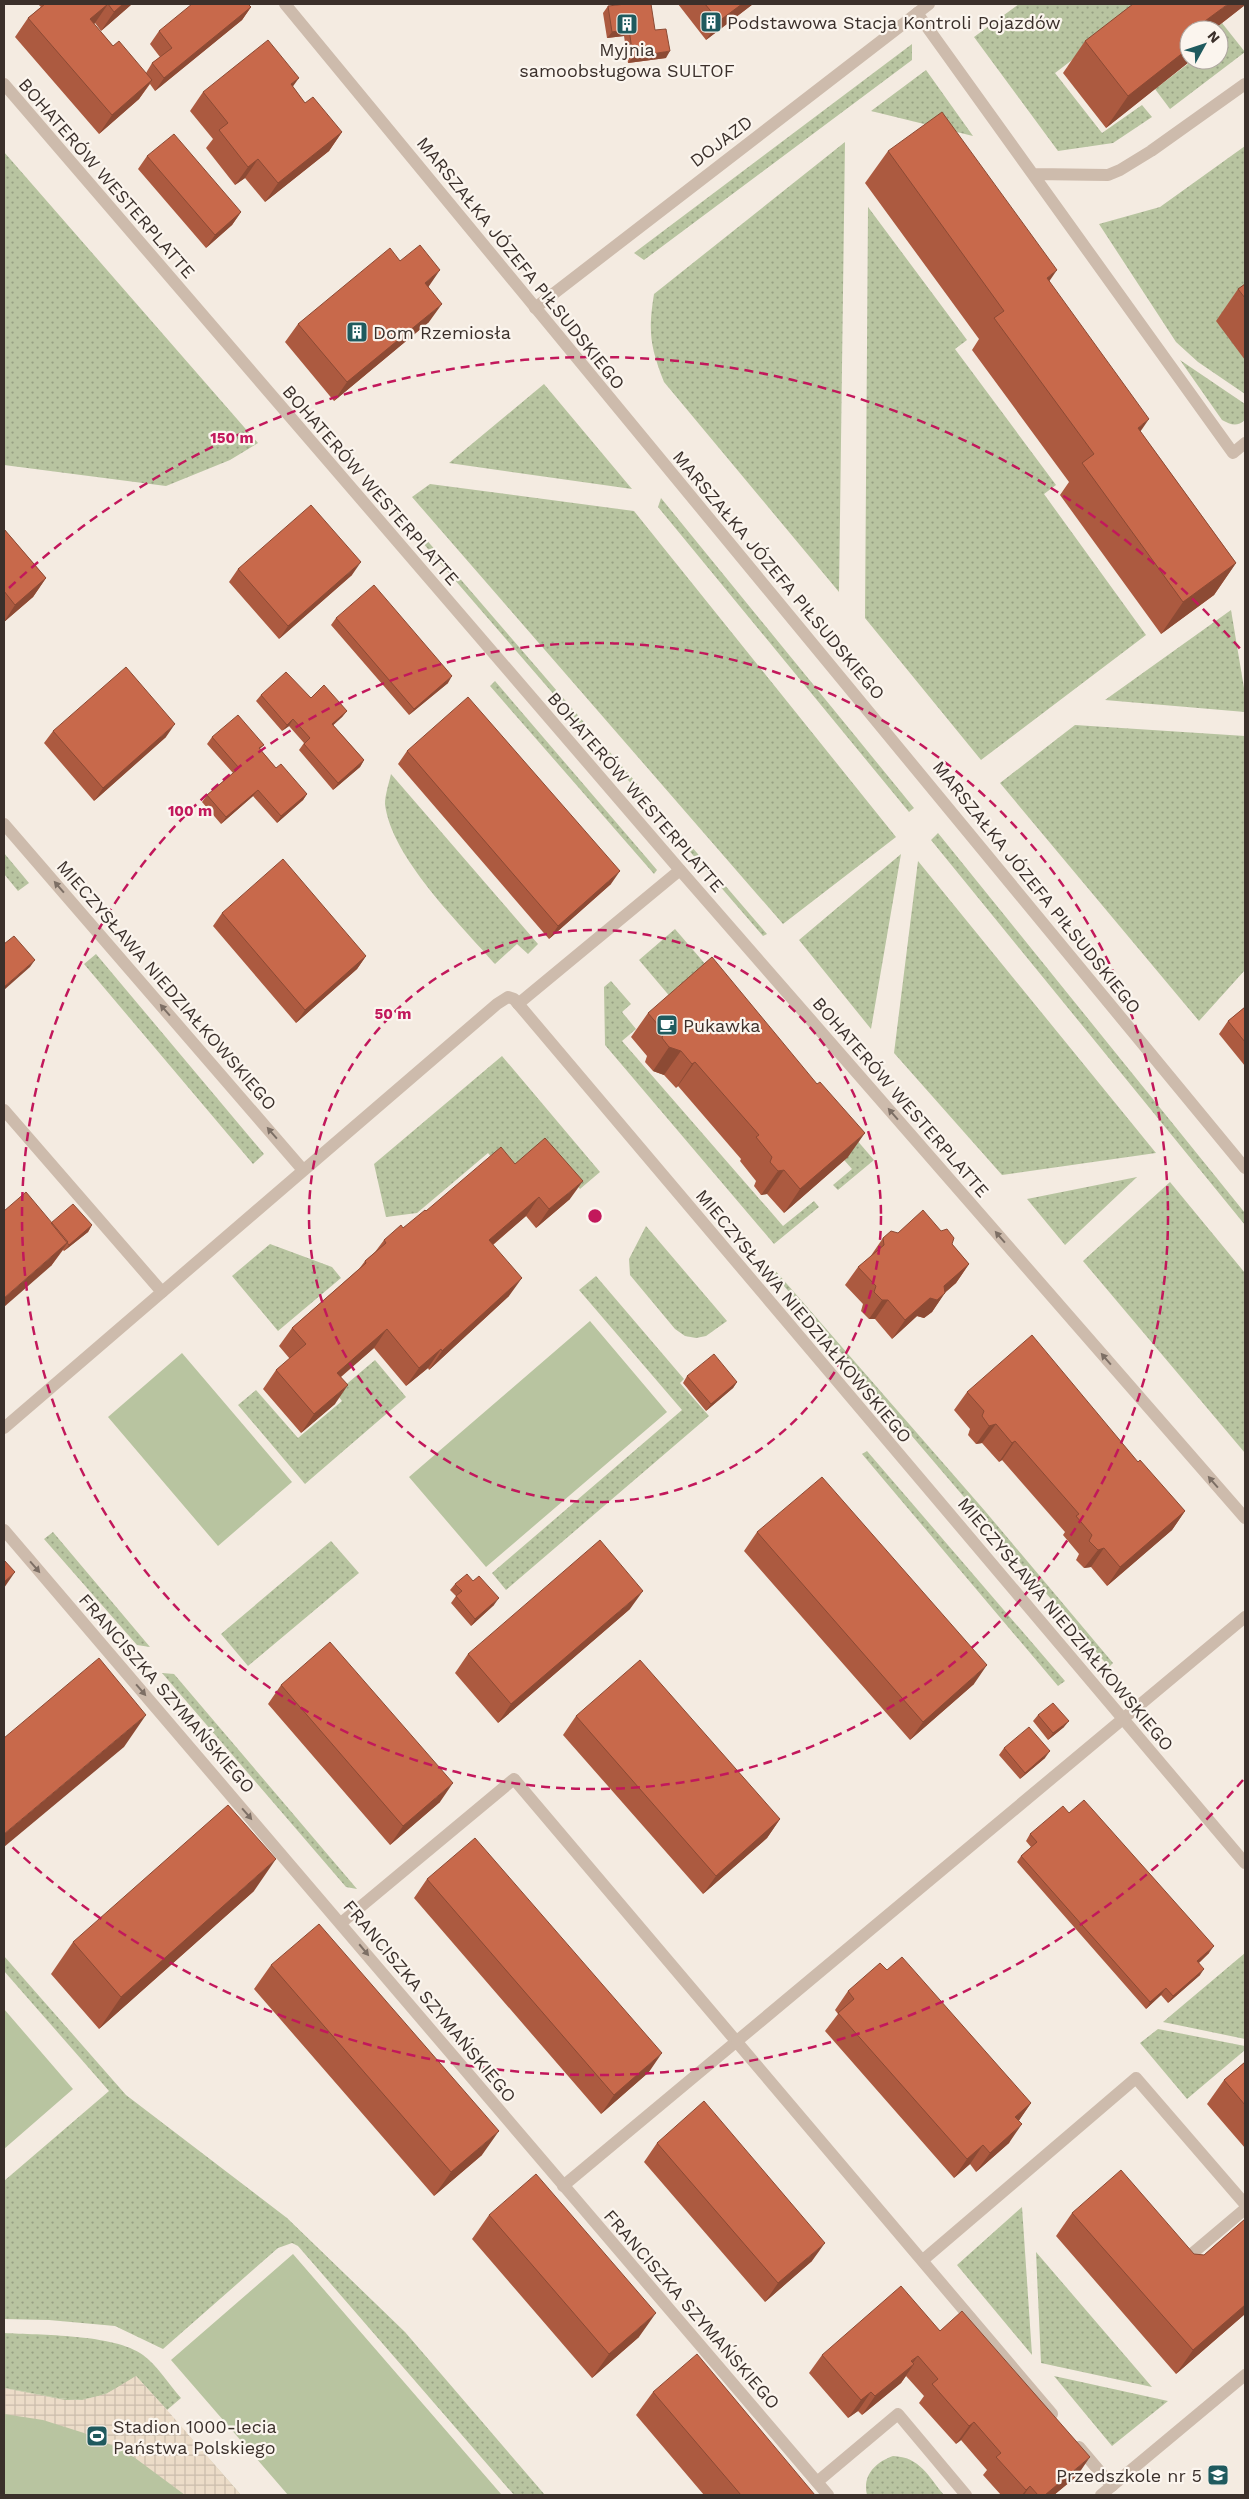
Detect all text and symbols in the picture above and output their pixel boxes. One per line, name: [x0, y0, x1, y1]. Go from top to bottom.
building icon: Podstawowa Stacja Kontroli Pojazdów: [699, 10, 723, 34]
building icon: Myjnia samoobsługowa SULTOF: [615, 12, 639, 36]
place label: Podstawowa Stacja Kontroli Pojazdów: [727, 12, 1061, 33]
north arrow: [1179, 20, 1229, 70]
text: N: [1204, 28, 1223, 46]
place label: Myjnia samoobsługowa SULTOF: [519, 39, 735, 81]
street label: BOHATERÓW WESTERPLATTE: [14, 74, 200, 282]
street label: DOJAZD: [686, 111, 756, 171]
street label: MARSZAŁKA JÓZEFA PIŁSUDSKIEGO: [413, 133, 629, 393]
building icon: Dom Rzemiosła: [345, 320, 369, 344]
place label: Dom Rzemiosła: [373, 322, 511, 343]
street label: BOHATERÓW WESTERPLATTE: [278, 381, 464, 589]
text: 150 m: [210, 429, 254, 447]
street label: MARSZAŁKA JÓZEFA PIŁSUDSKIEGO: [669, 446, 889, 704]
street label: BOHATERÓW WESTERPLATTE: [543, 688, 729, 896]
street label: MARSZAŁKA JÓZEFA PIŁSUDSKIEGO: [929, 757, 1145, 1017]
text: 100 m: [168, 802, 212, 820]
street label: MIECZYSŁAWA NIEDZIAŁKOWSKIEGO: [53, 856, 281, 1114]
one-way arrow: [53, 882, 65, 894]
street label: BOHATERÓW WESTERPLATTE: [808, 993, 994, 1201]
one-way arrow: [160, 1004, 171, 1017]
text: 50 m: [375, 1005, 411, 1023]
cafe icon: Pukawka: [655, 1013, 679, 1037]
place label: Pukawka: [683, 1015, 760, 1036]
one-way arrow: [887, 1109, 899, 1121]
one-way arrow: [266, 1127, 277, 1140]
street label: MIECZYSŁAWA NIEDZIAŁKOWSKIEGO: [692, 1185, 916, 1447]
centre of rings: [586, 1207, 604, 1225]
one-way arrow: [994, 1230, 1005, 1243]
one-way arrow: [1101, 1353, 1112, 1366]
one-way arrow: [1207, 1476, 1219, 1488]
street label: MIECZYSŁAWA NIEDZIAŁKOWSKIEGO: [954, 1493, 1178, 1755]
one-way arrow: [30, 1560, 41, 1573]
street label: FRANCISZKA SZYMAŃSKIEGO: [75, 1589, 259, 1797]
one-way arrow: [136, 1684, 147, 1697]
one-way arrow: [241, 1807, 253, 1819]
street label: FRANCISZKA SZYMAŃSKIEGO: [339, 1896, 521, 2106]
one-way arrow: [359, 1944, 370, 1957]
street label: FRANCISZKA SZYMAŃSKIEGO: [600, 2205, 784, 2413]
place label: Stadion 1000-lecia Państwa Polskiego: [113, 2416, 277, 2458]
sports icon: Stadion 1000-lecia Państwa Polskiego: [85, 2424, 109, 2448]
school or university icon: Przedszkole nr 5: [1206, 2463, 1230, 2487]
place label: Przedszkole nr 5: [1056, 2465, 1202, 2486]

